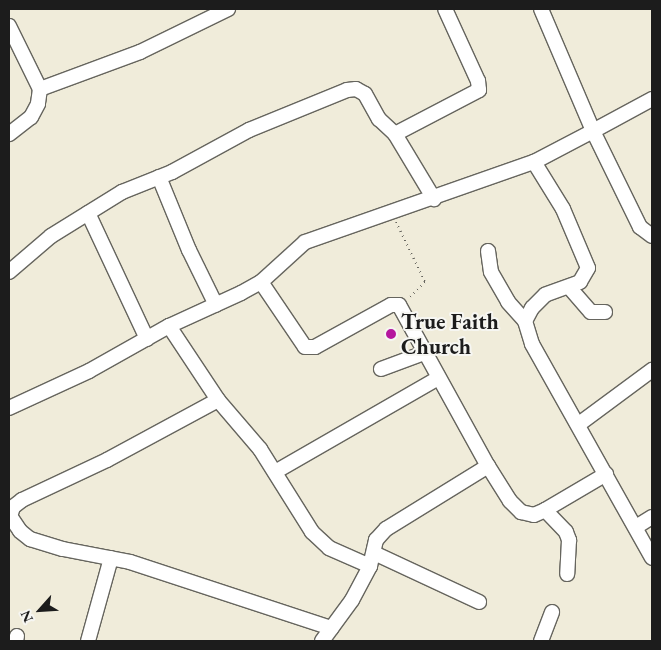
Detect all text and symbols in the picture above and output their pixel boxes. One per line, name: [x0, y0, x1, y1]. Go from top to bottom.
place label: True Faith Church: [401, 308, 499, 360]
marker: True Faith Church: [385, 328, 397, 340]
north arrow: [15, 585, 65, 635]
text: N: [16, 608, 37, 626]

